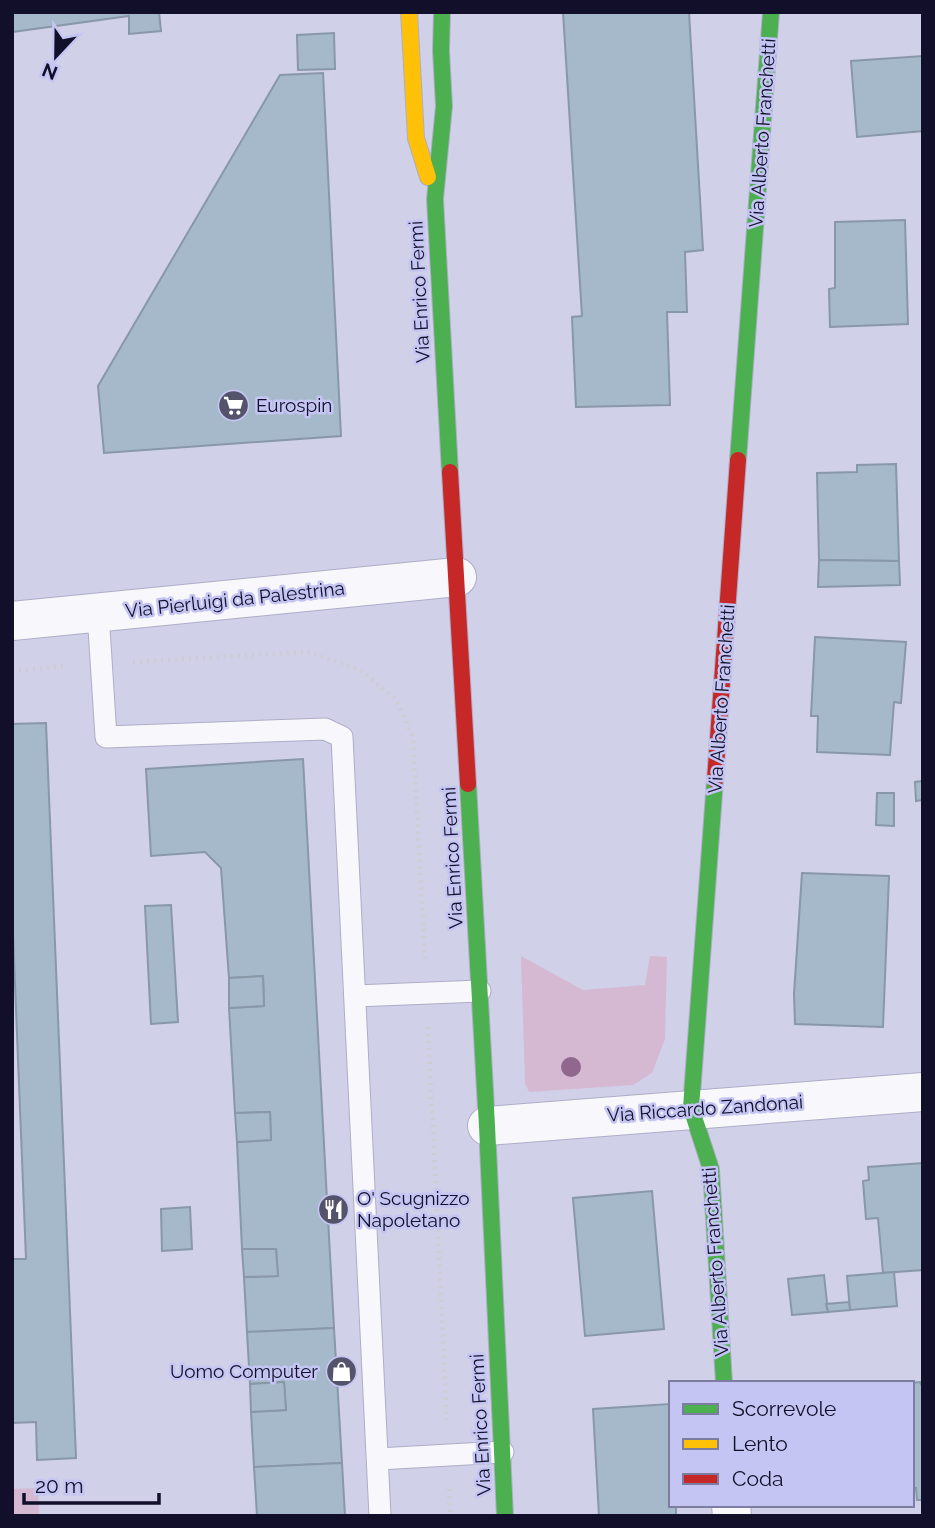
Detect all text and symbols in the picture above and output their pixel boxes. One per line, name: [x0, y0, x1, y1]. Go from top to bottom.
north arrow: [21, 21, 91, 91]
street label: Via Alberto Franchetti: [744, 38, 780, 228]
text: N: [39, 59, 60, 85]
street label: Via Enrico Fermi: [404, 220, 434, 364]
supermarket icon: Eurospin: [216, 388, 250, 422]
place label: Eurospin: [256, 394, 332, 416]
street label: Via Pierluigi da Palestrina: [124, 577, 346, 621]
street label: Via Alberto Franchetti: [703, 604, 739, 794]
street label: Via Enrico Fermi: [437, 786, 467, 930]
street label: Via Riccardo Zandonai: [606, 1090, 804, 1126]
street label: Via Alberto Franchetti: [697, 1167, 733, 1357]
place label: O' Scugnizzo Napoletano: [357, 1187, 469, 1231]
restaurant icon: O' Scugnizzo Napoletano: [317, 1192, 351, 1226]
street label: Via Enrico Fermi: [465, 1353, 495, 1497]
shop icon: Uomo Computer: [324, 1354, 358, 1388]
place label: Uomo Computer: [170, 1360, 318, 1382]
legend: [669, 1381, 914, 1507]
text: Scorrevole: [732, 1396, 836, 1421]
text: Lento: [732, 1431, 788, 1456]
scale bar: [24, 1462, 159, 1506]
text: Coda: [732, 1466, 783, 1491]
text: 20 m: [35, 1473, 83, 1498]

